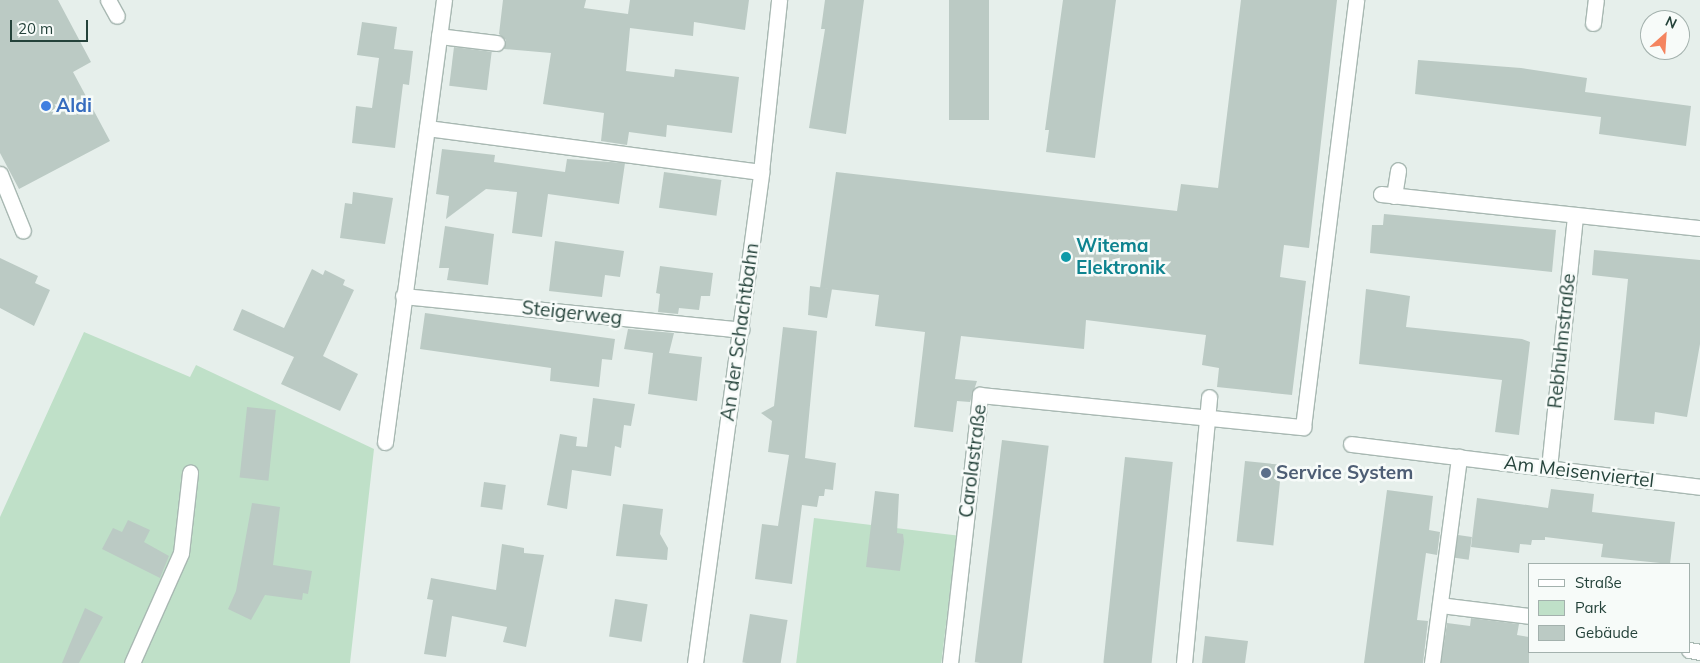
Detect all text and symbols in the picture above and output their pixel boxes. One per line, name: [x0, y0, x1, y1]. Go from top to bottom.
scale bar: [12, 10, 90, 42]
north arrow: [1640, 10, 1690, 60]
text: N: [1662, 12, 1680, 33]
text: 20 m: [18, 19, 53, 38]
place label: Aldi: [56, 95, 92, 117]
marker: Aldi: [40, 100, 52, 112]
place label: Witema Elektronik: [1076, 235, 1166, 279]
street label: An der Schachtbahn: [716, 241, 764, 423]
marker: Witema Elektronik: [1060, 251, 1072, 263]
street label: Rebhuhnstraße: [1544, 272, 1580, 410]
street label: Steigerweg: [521, 296, 623, 330]
street label: Carolastraße: [955, 403, 991, 519]
street label: Am Meisenviertel: [1503, 451, 1655, 493]
place label: Service System: [1276, 462, 1413, 484]
marker: Service System: [1260, 467, 1272, 479]
legend: [1528, 563, 1690, 653]
text: Straße: [1575, 573, 1622, 592]
text: Park: [1575, 598, 1607, 617]
text: Gebäude: [1575, 623, 1638, 642]

